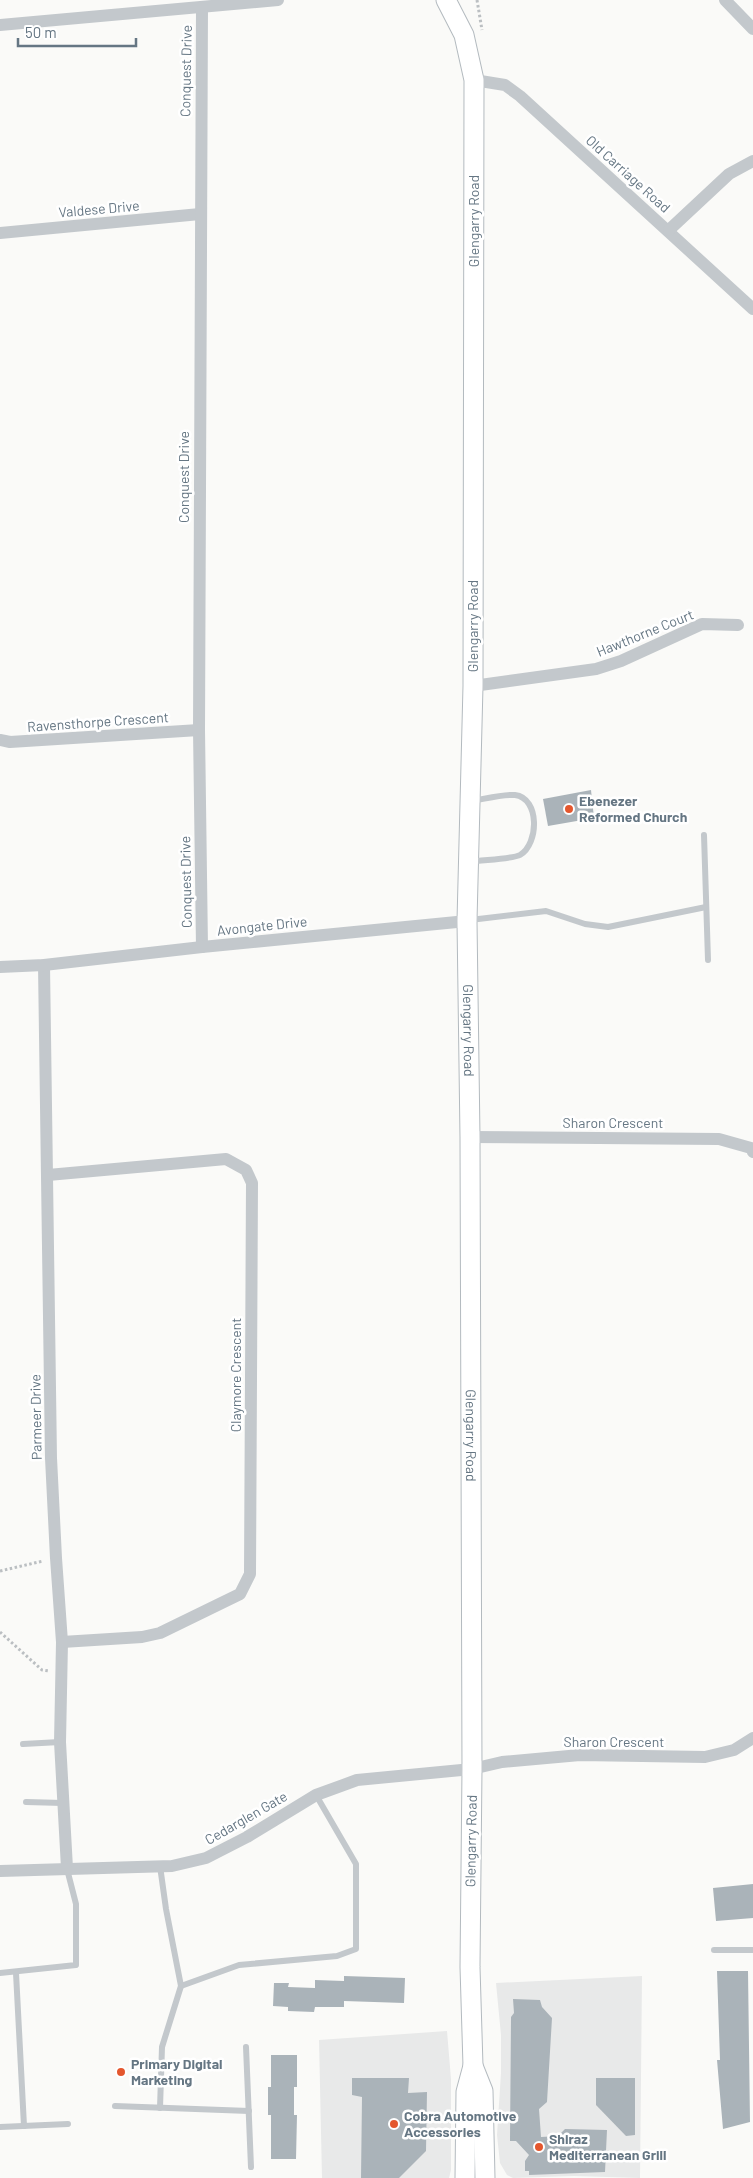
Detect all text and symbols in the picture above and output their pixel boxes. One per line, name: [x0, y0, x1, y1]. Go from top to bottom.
scale bar: [18, 15, 135, 47]
text: 50 m: [25, 23, 57, 41]
street label: Conquest Drive: [176, 25, 195, 117]
street label: Old Carriage Road: [583, 131, 674, 216]
street label: Glengarry Road: [465, 175, 482, 267]
street label: Valdese Drive: [58, 196, 140, 221]
street label: Conquest Drive: [175, 431, 192, 523]
street label: Glengarry Road: [464, 580, 481, 672]
street label: Hawthorne Court: [594, 605, 696, 660]
street label: Ravensthorpe Crescent: [27, 708, 169, 735]
place label: Ebenezer Reformed Church: [579, 792, 687, 825]
marker: Ebenezer Reformed Church: [563, 803, 575, 815]
street label: Conquest Drive: [176, 836, 195, 928]
street label: Avongate Drive: [216, 912, 308, 939]
street label: Glengarry Road: [460, 984, 478, 1077]
street label: Sharon Crescent: [563, 1114, 663, 1131]
street label: Claymore Crescent: [227, 1318, 244, 1432]
street label: Parmeer Drive: [26, 1374, 45, 1460]
street label: Glengarry Road: [463, 1389, 480, 1482]
street label: Sharon Crescent: [564, 1733, 664, 1750]
street label: Cedarglen Gate: [202, 1787, 290, 1848]
street label: Glengarry Road: [461, 1795, 480, 1887]
place label: Primary Digital Marketing: [131, 2055, 222, 2088]
marker: Primary Digital Marketing: [115, 2066, 127, 2078]
place label: Cobra Automotive Accessories: [404, 2107, 517, 2140]
marker: Cobra Automotive Accessories: [388, 2118, 400, 2130]
place label: Shiraz Mediterranean Grill: [549, 2130, 666, 2163]
marker: Shiraz Mediterranean Grill: [533, 2141, 545, 2153]

